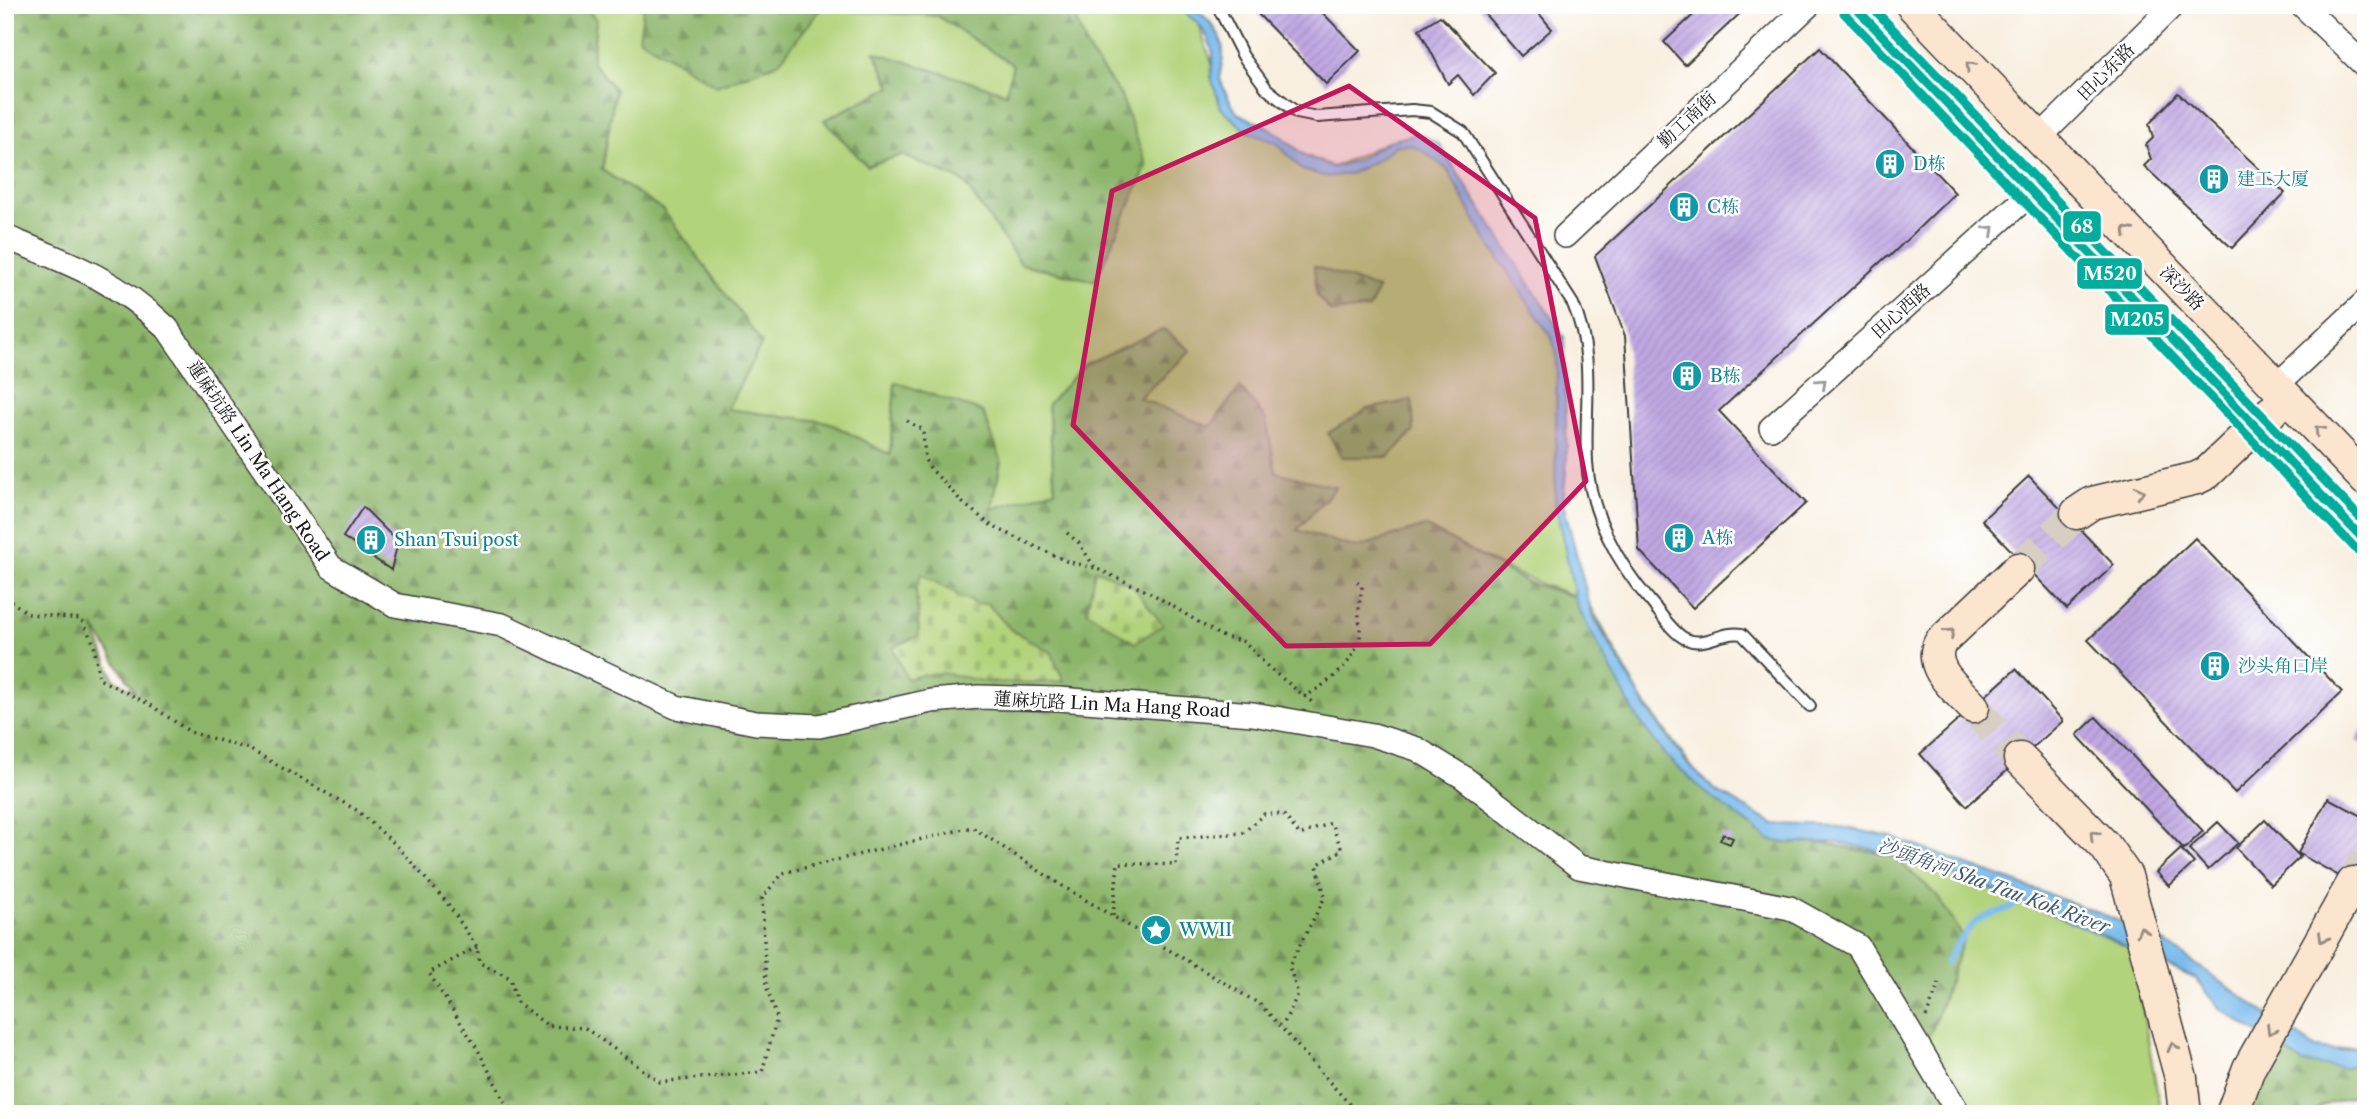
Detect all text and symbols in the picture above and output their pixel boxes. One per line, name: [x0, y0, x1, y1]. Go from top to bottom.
street label: 田心东路: [2073, 39, 2139, 105]
one-way arrow: [1966, 61, 1979, 74]
street label: 勤工南街: [1653, 87, 1721, 153]
building icon: D栋: [1873, 147, 1907, 181]
place label: D栋: [1913, 153, 1946, 175]
building icon: 建工大厦: [2197, 162, 2231, 196]
place label: 建工大厦: [2237, 168, 2309, 190]
building icon: C栋: [1667, 190, 1701, 224]
place label: C栋: [1707, 196, 1739, 218]
line badge: 68: [2062, 210, 2102, 243]
text: 68: [2070, 215, 2094, 238]
one-way arrow: [1982, 226, 1995, 238]
one-way arrow: [2123, 226, 2136, 239]
line badge: M520: [2076, 257, 2143, 290]
street label: 深沙路: [2155, 261, 2209, 315]
text: M520: [2083, 262, 2137, 285]
street label: 田心西路: [1867, 279, 1935, 343]
line badge: M205: [2104, 303, 2170, 336]
text: M205: [2110, 308, 2164, 331]
street label: 蓮麻坑路 Lin Ma Hang Road: [183, 357, 333, 565]
building icon: B栋: [1670, 359, 1704, 393]
place label: B栋: [1710, 365, 1741, 387]
one-way arrow: [1814, 378, 1827, 391]
one-way arrow: [2314, 425, 2327, 438]
one-way arrow: [2134, 486, 2146, 500]
building icon: A栋: [1662, 521, 1696, 555]
building icon: Shan Tsui post: [354, 523, 388, 557]
place label: A栋: [1701, 527, 1733, 549]
place label: Shan Tsui post: [394, 529, 519, 551]
one-way arrow: [1942, 629, 1955, 642]
building icon: 沙头角口岸: [2198, 649, 2232, 683]
place label: 沙头角口岸: [2238, 655, 2328, 677]
street label: 蓮麻坑路 Lin Ma Hang Road: [993, 688, 1231, 722]
one-way arrow: [2090, 830, 2103, 843]
water label: 沙頭角河 Sha Tau Kok River: [1875, 833, 2114, 939]
place icon: WWII: [1139, 913, 1173, 947]
place label: WWII: [1178, 919, 1232, 941]
one-way arrow: [2136, 925, 2150, 937]
one-way arrow: [2318, 931, 2331, 943]
one-way arrow: [2266, 1023, 2279, 1035]
one-way arrow: [2167, 1041, 2181, 1053]

